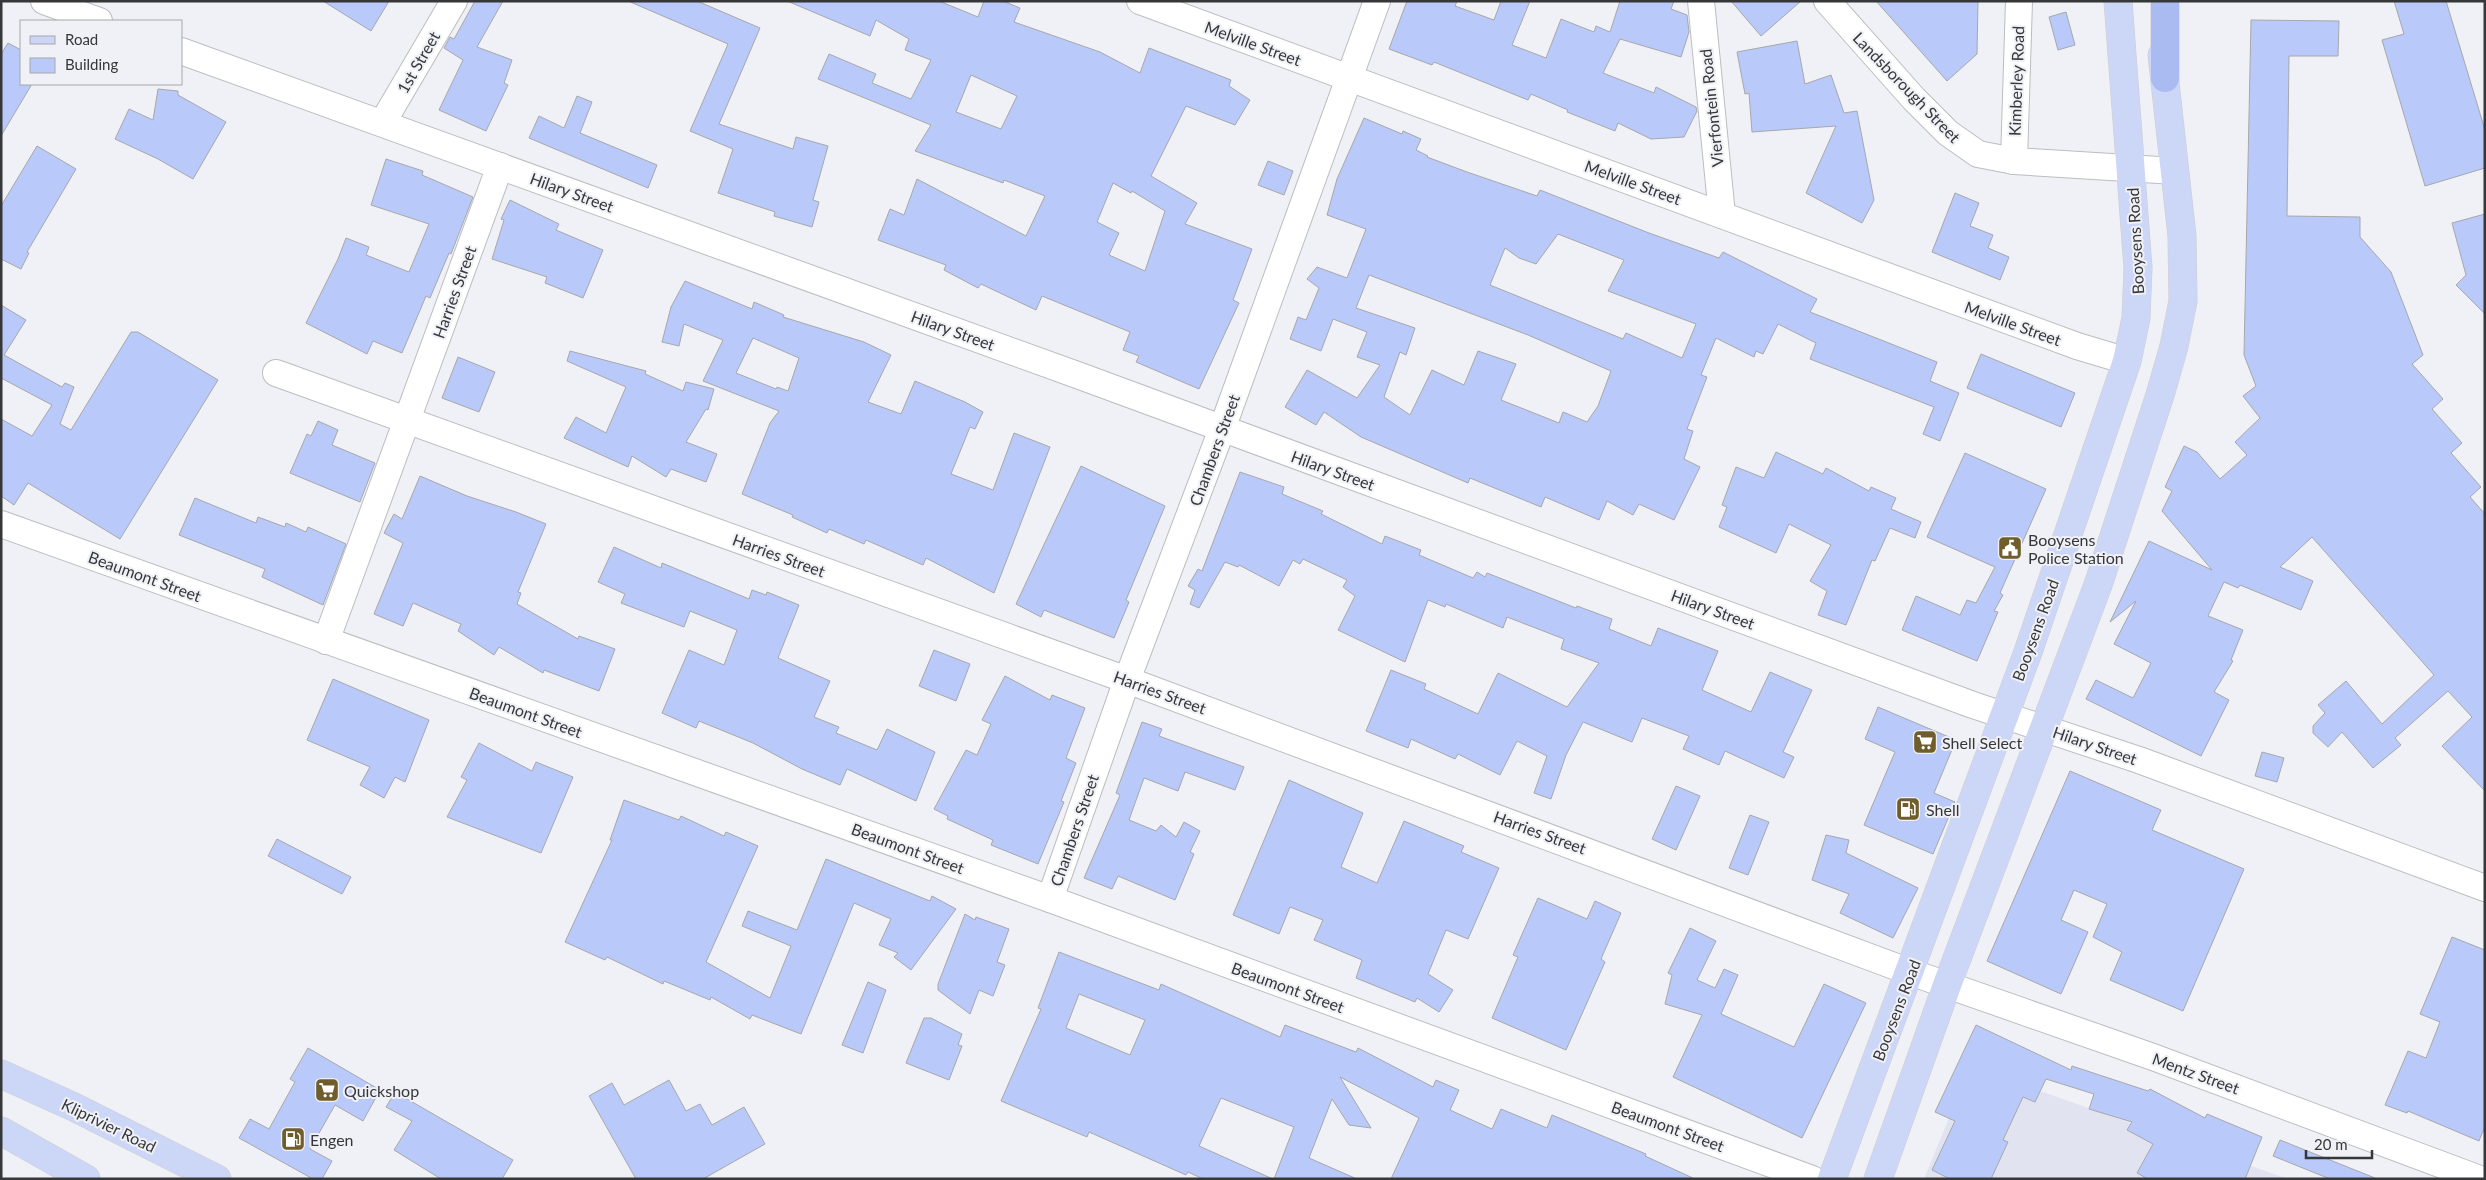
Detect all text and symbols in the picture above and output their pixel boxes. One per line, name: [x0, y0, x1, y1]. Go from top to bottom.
street label: Melville Street: [1202, 17, 1304, 69]
legend: [20, 20, 182, 85]
street label: Kimberley Road: [2005, 26, 2027, 136]
street label: 1st Street: [393, 28, 443, 96]
street label: Landsborough Street: [1849, 28, 1965, 146]
text: Road: [65, 30, 98, 48]
street label: Vierfontein Road: [1695, 48, 1727, 168]
text: Building: [65, 55, 118, 73]
street label: Melville Street: [1582, 156, 1684, 208]
street label: Hilary Street: [528, 168, 617, 216]
street label: Booysens Road: [2123, 187, 2147, 295]
street label: Harries Street: [428, 243, 480, 341]
street label: Melville Street: [1962, 297, 2064, 349]
street label: Hilary Street: [909, 306, 998, 354]
street label: Chambers Street: [1185, 392, 1243, 508]
street label: Hilary Street: [1289, 446, 1378, 494]
street label: Harries Street: [730, 529, 828, 581]
place label: Booysens Police Station: [2028, 530, 2124, 567]
public building icon: Booysens Police Station: [1997, 535, 2023, 561]
street label: Beaumont Street: [86, 547, 204, 605]
street label: Booysens Road: [2008, 576, 2062, 684]
street label: Hilary Street: [1669, 585, 1758, 633]
street label: Harries Street: [1111, 666, 1209, 718]
street label: Beaumont Street: [467, 683, 585, 741]
street label: Hilary Street: [2051, 722, 2140, 768]
supermarket icon: Shell Select: [1912, 729, 1938, 755]
place label: Shell Select: [1942, 733, 2023, 752]
street label: Chambers Street: [1046, 771, 1102, 888]
fuel station icon: Shell: [1895, 796, 1921, 822]
place label: Shell: [1926, 800, 1959, 819]
street label: Harries Street: [1491, 806, 1589, 858]
street label: Beaumont Street: [849, 819, 967, 877]
street label: Booysens Road: [1868, 957, 1924, 1063]
street label: Beaumont Street: [1229, 958, 1347, 1016]
street label: Mentz Street: [2150, 1048, 2242, 1098]
supermarket icon: Quickshop: [314, 1077, 340, 1103]
place label: Quickshop: [344, 1081, 419, 1100]
street label: Kliprivier Road: [59, 1094, 159, 1156]
street label: Beaumont Street: [1609, 1097, 1727, 1155]
fuel station icon: Engen: [280, 1126, 306, 1152]
scale bar: [2306, 1128, 2372, 1160]
place label: Engen: [310, 1130, 354, 1149]
text: 20 m: [2314, 1135, 2348, 1153]

